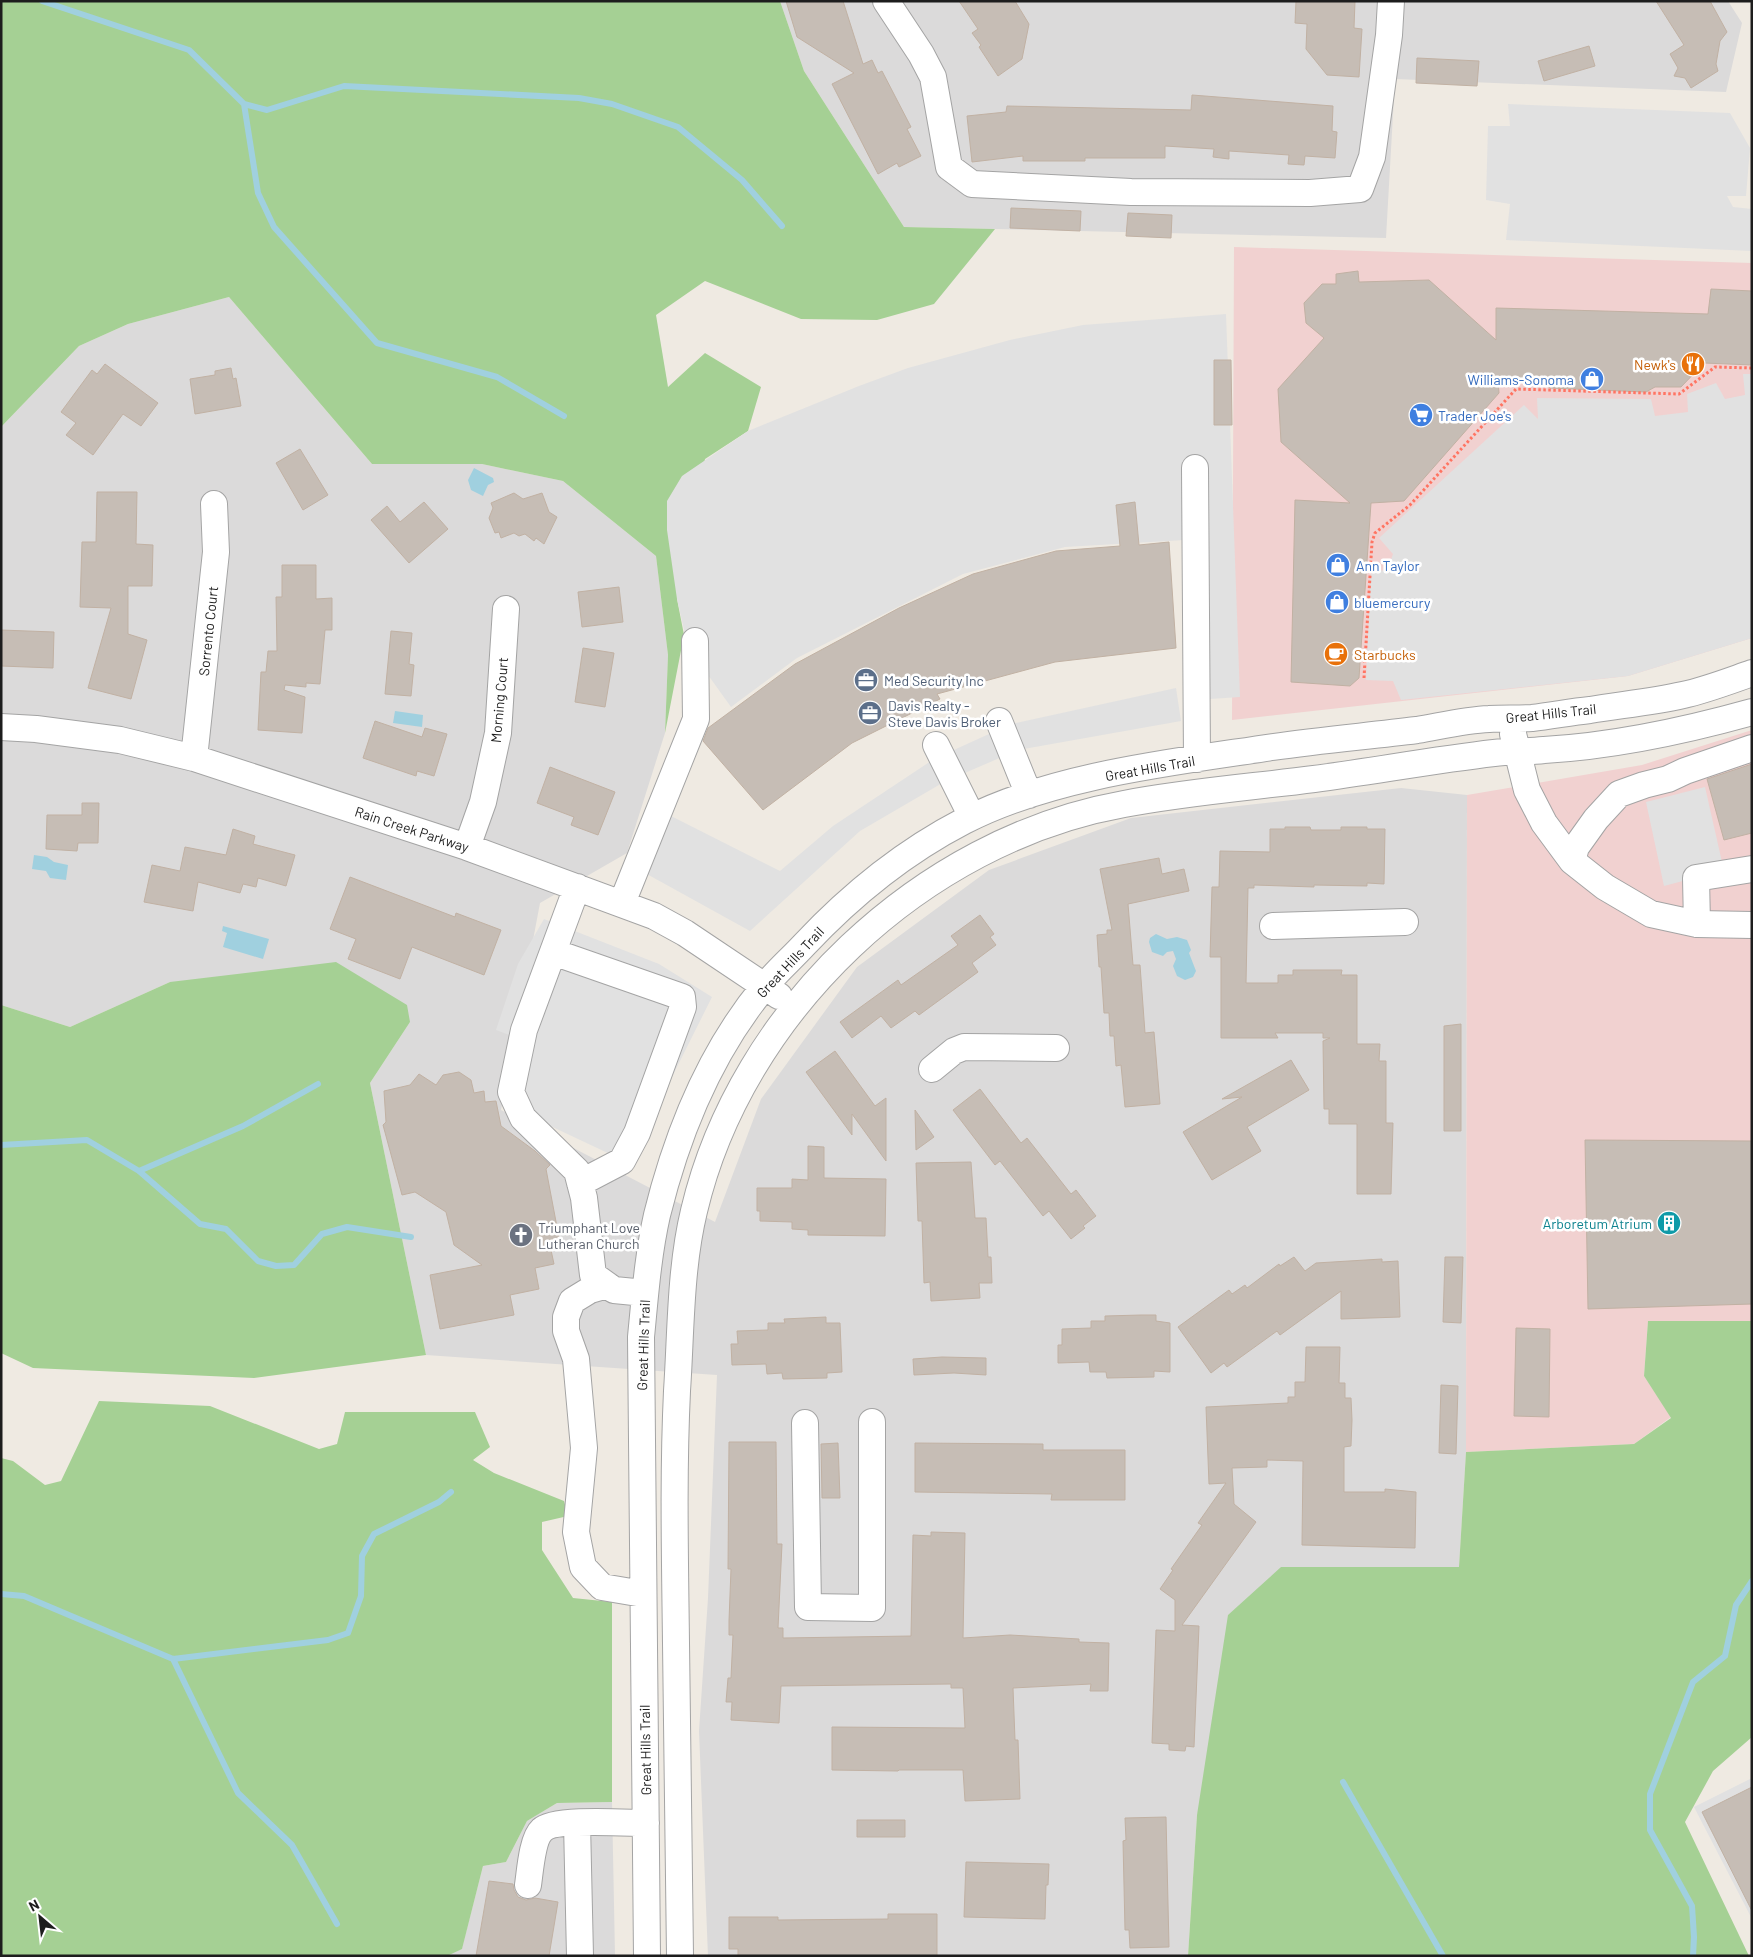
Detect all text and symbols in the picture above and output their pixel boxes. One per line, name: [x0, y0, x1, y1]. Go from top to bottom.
restaurant icon: Newk's: [1680, 351, 1706, 377]
place label: Newk's: [1634, 356, 1676, 373]
shop icon: Williams-Sonoma: [1579, 366, 1605, 392]
place label: Williams-Sonoma: [1468, 371, 1574, 388]
supermarket icon: Trader Joe's: [1408, 402, 1434, 428]
place label: Trader Joe's: [1438, 407, 1512, 424]
shop icon: Ann Taylor: [1325, 552, 1351, 578]
place label: Ann Taylor: [1356, 557, 1420, 574]
street label: Sorrento Court: [195, 585, 221, 677]
shop icon: bluemercury: [1324, 589, 1350, 615]
place label: bluemercury: [1354, 594, 1431, 611]
cafe icon: Starbucks: [1323, 641, 1349, 667]
place label: Starbucks: [1354, 646, 1416, 663]
street label: Morning Court: [487, 657, 511, 743]
office icon: Med Security Inc: [853, 667, 879, 693]
place label: Med Security Inc: [884, 672, 984, 689]
place label: Davis Realty - Steve Davis Broker: [888, 697, 1001, 730]
office icon: Davis Realty - Steve Davis Broker: [857, 700, 883, 726]
street label: Great Hills Trail: [1505, 700, 1597, 726]
street label: Great Hills Trail: [1104, 752, 1196, 784]
street label: Rain Creek Parkway: [353, 803, 472, 856]
street label: Great Hills Trail: [753, 923, 827, 1001]
building icon: Arboretum Atrium: [1656, 1210, 1682, 1236]
place label: Arboretum Atrium: [1543, 1215, 1652, 1232]
place label: Triumphant Love Lutheran Church: [538, 1219, 640, 1252]
church icon: Triumphant Love Lutheran Church: [508, 1222, 534, 1248]
street label: Great Hills Trail: [633, 1299, 653, 1391]
street label: Great Hills Trail: [636, 1704, 654, 1796]
north arrow: [15, 1892, 65, 1942]
text: N: [26, 1895, 42, 1915]

